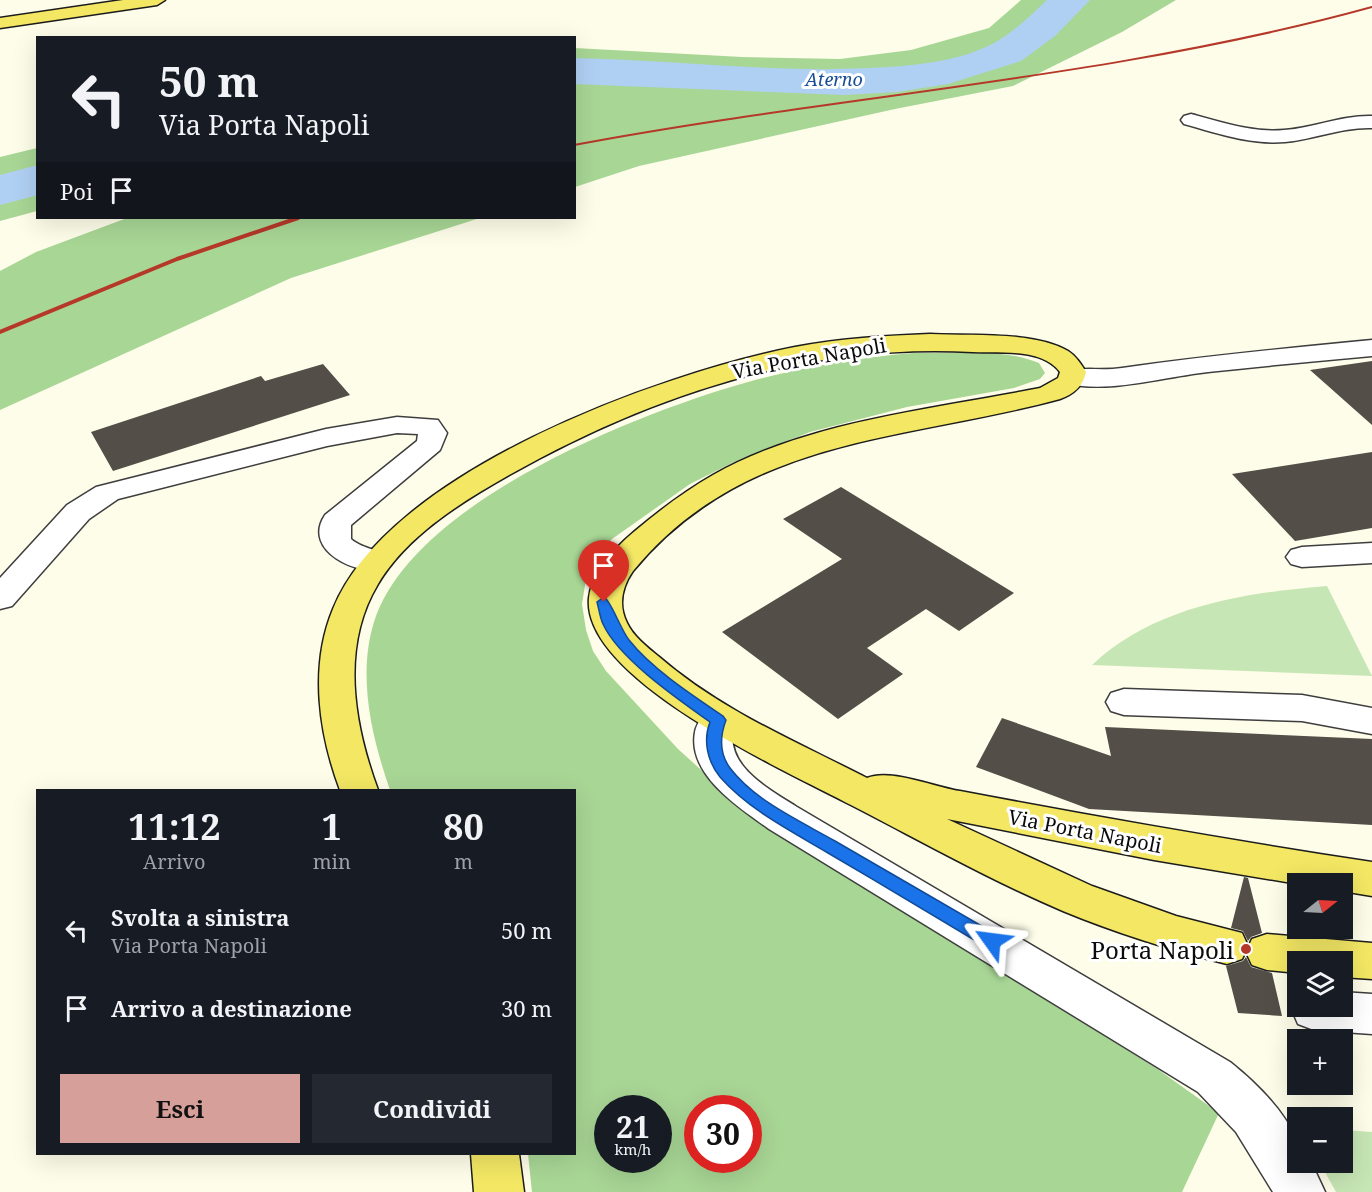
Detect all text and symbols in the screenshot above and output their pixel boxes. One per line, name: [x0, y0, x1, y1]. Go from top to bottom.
text: 50 m: [159, 52, 259, 109]
icon: left: [60, 60, 138, 138]
water label: Aterno: [803, 67, 863, 91]
text: Via Porta Napoli: [159, 106, 369, 143]
icon: arrive: [105, 174, 138, 207]
text: Poi: [60, 176, 93, 206]
street label: Via Porta Napoli: [730, 331, 889, 385]
pin: [578, 540, 629, 602]
icon: arrive: [587, 549, 620, 582]
text: 11:12: [128, 802, 221, 851]
text: 1: [322, 802, 342, 851]
text: 80: [443, 802, 484, 851]
street label: Via Porta Napoli: [1006, 803, 1165, 859]
text: Arrivo: [143, 848, 206, 875]
text: min: [313, 848, 351, 875]
text: m: [454, 848, 473, 875]
north arrow: [1287, 873, 1353, 939]
map controls: [1287, 873, 1353, 1173]
text: Svolta a sinistra: [111, 902, 290, 932]
position arrow: [960, 909, 1024, 973]
icon: left: [60, 914, 93, 947]
text: 50 m: [501, 915, 552, 945]
text: Via Porta Napoli: [111, 932, 267, 959]
place label: Porta Napoli: [1091, 933, 1234, 966]
marker: Porta Napoli: [1239, 942, 1253, 956]
button: layers: [1287, 951, 1353, 1017]
icon: arrive: [60, 992, 93, 1025]
text: Arrivo a destinazione: [111, 993, 352, 1023]
text: 30 m: [501, 993, 552, 1023]
button: +: [1287, 1029, 1353, 1095]
button: Esci: [60, 1074, 300, 1143]
button: Condividi: [312, 1074, 552, 1143]
speed limit sign: 30: [684, 1095, 762, 1173]
text: 21: [616, 1106, 650, 1147]
button: −: [1287, 1107, 1353, 1173]
text: km/h: [615, 1139, 651, 1159]

